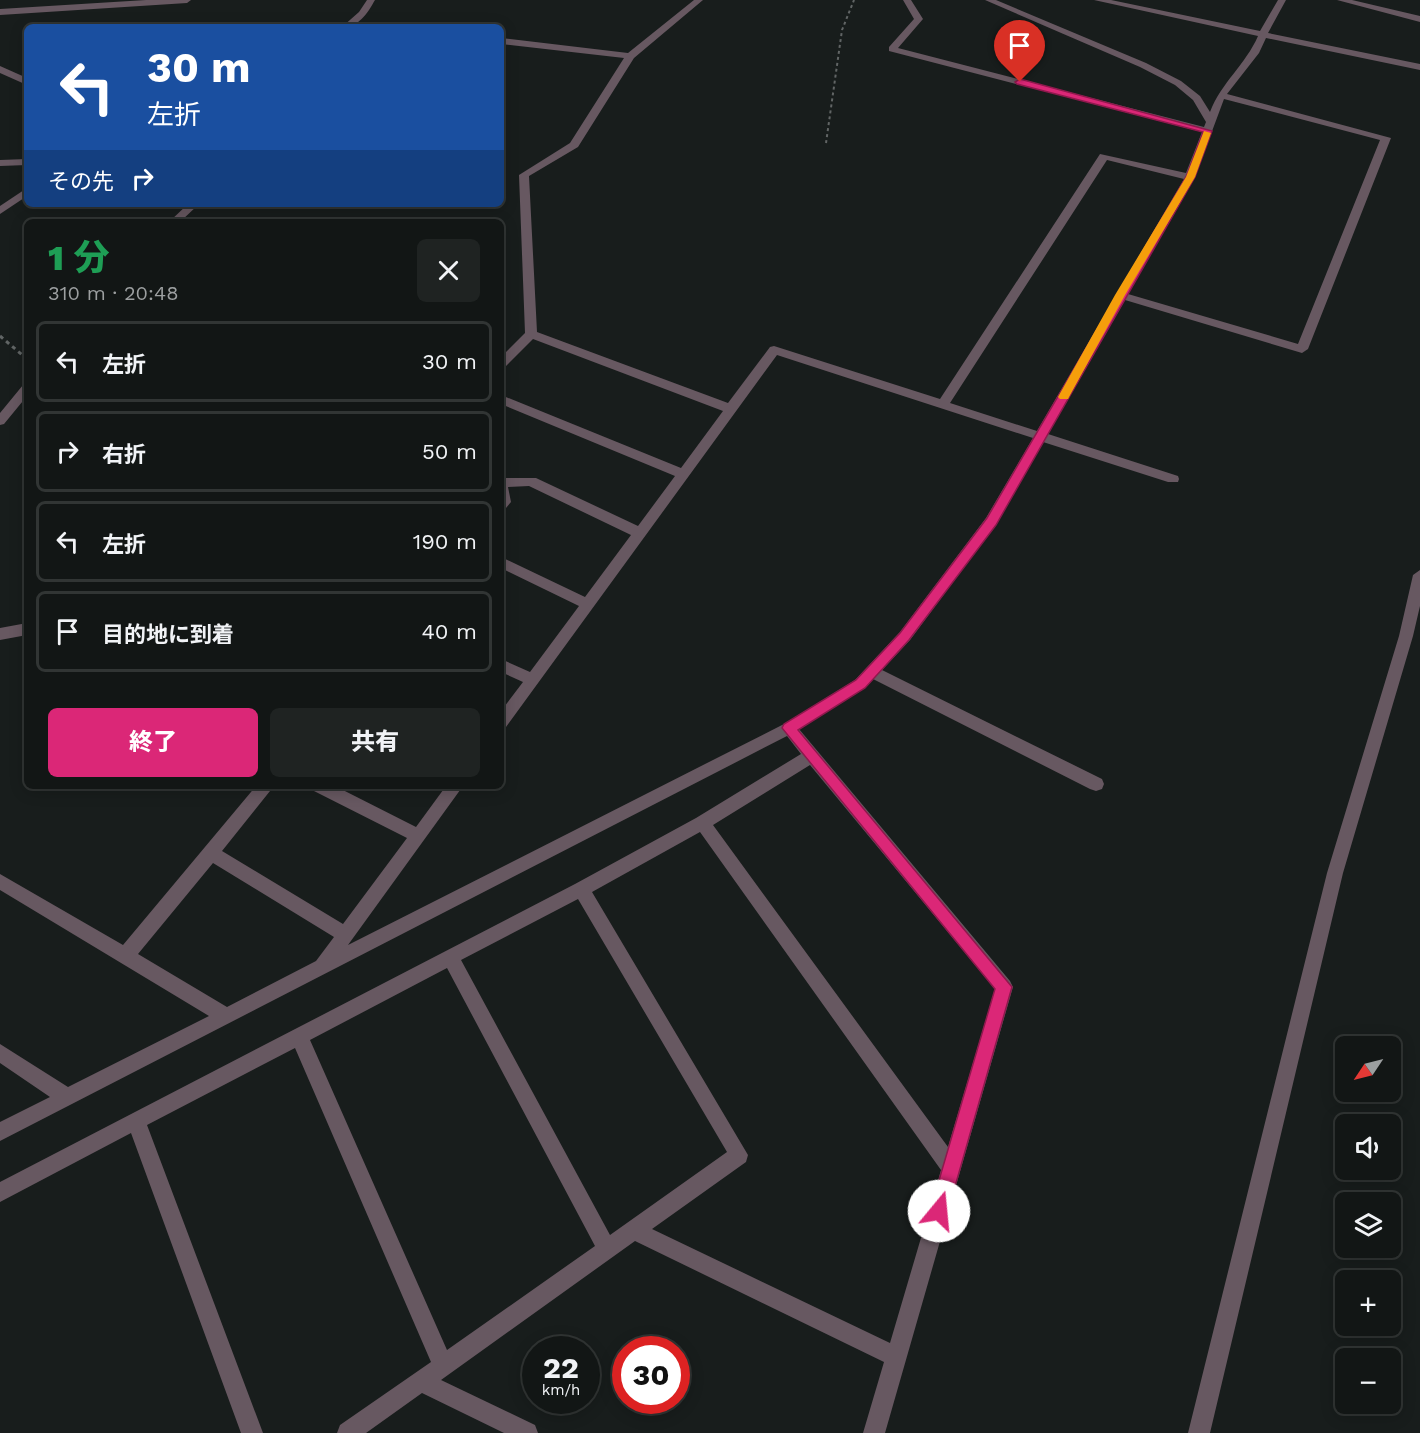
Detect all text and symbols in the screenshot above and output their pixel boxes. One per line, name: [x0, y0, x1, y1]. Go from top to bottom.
pin: [994, 20, 1045, 82]
icon: arrive: [1003, 29, 1036, 62]
text: 30 m: [147, 43, 251, 92]
icon: left: [48, 48, 126, 126]
text: 左折: [147, 99, 201, 131]
icon: right: [126, 162, 159, 195]
text: その先: [48, 169, 114, 194]
text: 1 分: [48, 237, 110, 279]
button: close: [417, 239, 480, 302]
text: 310 m · 20:48: [48, 281, 179, 305]
icon: left: [51, 345, 84, 378]
text: 30 m: [422, 349, 477, 374]
text: 左折: [102, 352, 146, 377]
icon: right: [51, 435, 84, 468]
text: 50 m: [422, 439, 477, 464]
text: 右折: [102, 442, 146, 467]
icon: left: [51, 525, 84, 558]
text: 190 m: [413, 529, 477, 554]
text: 左折: [102, 532, 146, 557]
icon: arrive: [51, 615, 84, 648]
text: 40 m: [421, 619, 477, 644]
text: 目的地に到着: [102, 622, 234, 647]
button: 終了: [48, 708, 258, 777]
button: 共有: [270, 708, 480, 777]
north arrow: [1335, 1036, 1401, 1102]
map controls: [1335, 1036, 1401, 1414]
button: sound: [1335, 1114, 1401, 1180]
position arrow: [907, 1179, 971, 1243]
button: layers: [1335, 1192, 1401, 1258]
button: +: [1335, 1270, 1401, 1336]
speed limit sign: 30: [612, 1336, 690, 1414]
button: −: [1335, 1348, 1401, 1414]
text: 22: [543, 1350, 579, 1385]
text: km/h: [542, 1381, 580, 1399]

